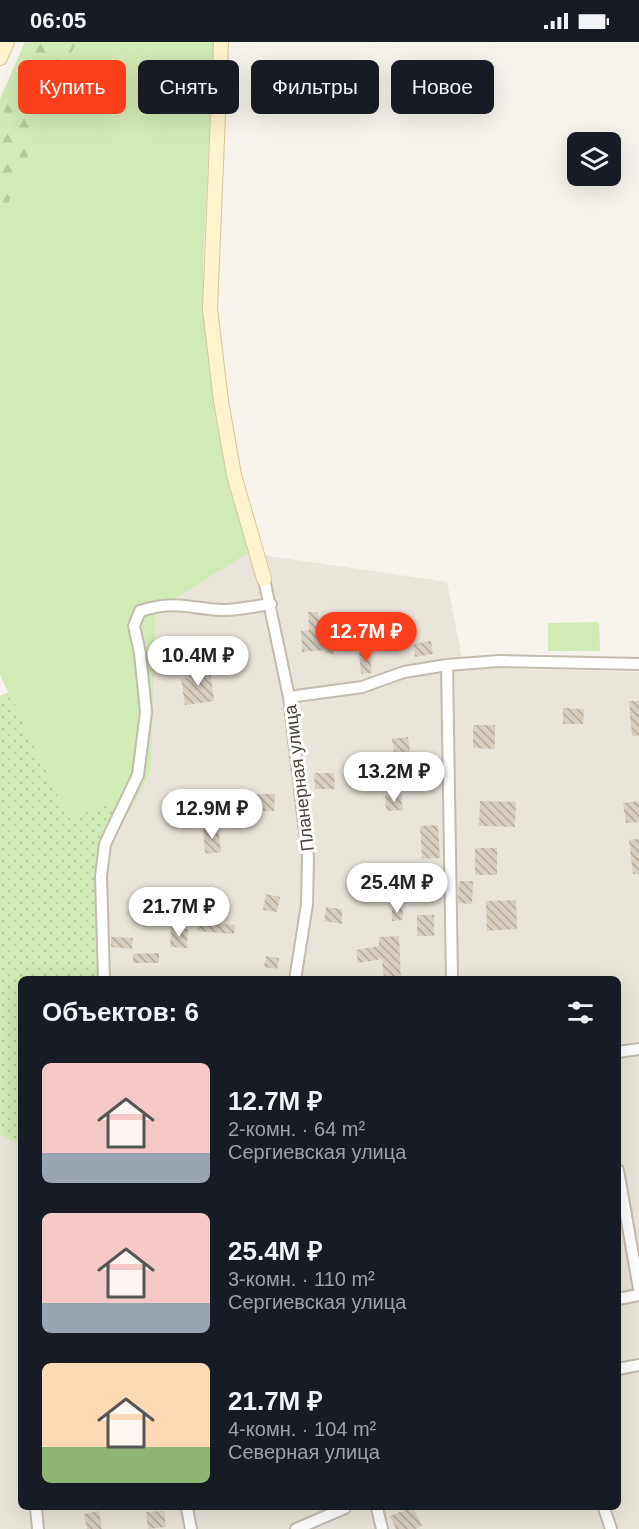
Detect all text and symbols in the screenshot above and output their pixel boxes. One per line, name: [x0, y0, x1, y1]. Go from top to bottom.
text: 06:05: [30, 8, 86, 33]
chip: Купить: [18, 60, 126, 114]
chip: Снять: [138, 60, 239, 114]
chip: Фильтры: [251, 60, 379, 114]
chip: Новое: [391, 60, 494, 114]
map controls: [567, 132, 621, 186]
button: layers: [567, 132, 621, 186]
pin: 12.7M ₽: [311, 612, 421, 663]
text: 12.7M ₽: [330, 620, 402, 642]
pin: 10.4M ₽: [143, 636, 253, 687]
text: 10.4M ₽: [162, 644, 234, 666]
street label: Планерная улица: [280, 703, 318, 852]
pin: 13.2M ₽: [339, 752, 449, 803]
text: 13.2M ₽: [358, 760, 430, 782]
pin: 12.9M ₽: [157, 789, 267, 840]
text: 12.9M ₽: [176, 797, 248, 819]
pin: 25.4M ₽: [342, 863, 452, 914]
text: 25.4M ₽: [361, 871, 433, 893]
pin: 21.7M ₽: [124, 887, 234, 938]
text: 21.7M ₽: [143, 895, 215, 917]
icon: filters: [564, 996, 597, 1029]
text: Объектов: 6: [42, 997, 199, 1027]
text: 12.7M ₽: [228, 1086, 323, 1116]
icon: home: [90, 1087, 162, 1159]
text: 2-комн. · 64 m²: [228, 1118, 365, 1140]
text: Сергиевская улица: [228, 1141, 406, 1163]
text: 25.4M ₽: [228, 1236, 323, 1266]
icon: home: [90, 1237, 162, 1309]
text: 3-комн. · 110 m²: [228, 1268, 375, 1290]
text: Сергиевская улица: [228, 1291, 406, 1313]
text: 21.7M ₽: [228, 1386, 323, 1416]
icon: home: [90, 1387, 162, 1459]
text: 4-комн. · 104 m²: [228, 1418, 376, 1440]
text: Северная улица: [228, 1441, 380, 1463]

